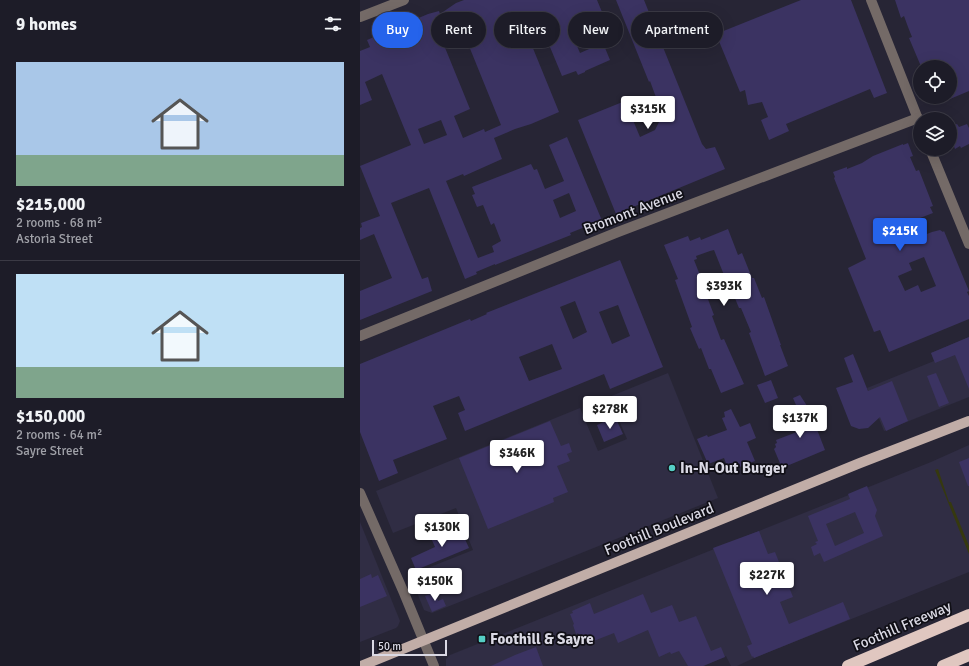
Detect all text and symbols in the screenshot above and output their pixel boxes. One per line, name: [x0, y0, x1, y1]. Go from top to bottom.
chip: Buy: [372, 12, 423, 48]
chip: Rent: [431, 12, 486, 48]
chip: Filters: [494, 12, 560, 48]
chip: New: [568, 12, 623, 48]
chip: Apartment: [631, 12, 723, 48]
icon: filters: [322, 13, 344, 35]
text: 9 homes: [16, 14, 77, 35]
map controls: [913, 60, 957, 156]
button: locate: [913, 60, 957, 104]
icon: home: [144, 88, 216, 160]
pin: $315K: [620, 96, 676, 130]
text: $315K: [630, 101, 666, 117]
button: layers: [913, 112, 957, 156]
street label: Bromont Avenue: [581, 184, 685, 238]
text: $215,000: [16, 194, 85, 215]
text: 2 rooms · 68 m²: [16, 215, 102, 231]
pin: $215K: [872, 218, 928, 252]
text: $215K: [882, 223, 918, 239]
text: Astoria Street: [16, 231, 93, 247]
pin: $393K: [696, 273, 752, 307]
text: $393K: [706, 278, 742, 294]
icon: home: [144, 300, 216, 372]
pin: $278K: [582, 396, 638, 430]
text: $278K: [592, 401, 628, 417]
pin: $137K: [772, 405, 828, 439]
text: $150,000: [16, 406, 85, 427]
text: $137K: [782, 410, 818, 426]
text: 2 rooms · 64 m²: [16, 427, 102, 443]
pin: $346K: [489, 440, 545, 474]
text: Sayre Street: [16, 443, 84, 459]
text: $346K: [499, 445, 535, 461]
place label: In-N-Out Burger: [680, 459, 787, 477]
marker: In-N-Out Burger: [667, 463, 677, 473]
street label: Foothill Boulevard: [602, 499, 717, 559]
pin: $130K: [414, 514, 470, 548]
text: $130K: [424, 519, 460, 535]
pin: $227K: [739, 562, 795, 596]
text: $227K: [749, 567, 785, 583]
pin: $150K: [407, 568, 463, 602]
text: $150K: [417, 573, 453, 589]
street label: Foothill Freeway: [850, 597, 954, 655]
place label: Foothill & Sayre: [490, 630, 594, 648]
marker: Foothill & Sayre: [477, 634, 487, 644]
scale bar: [372, 638, 447, 657]
text: 50 m: [378, 640, 401, 653]

